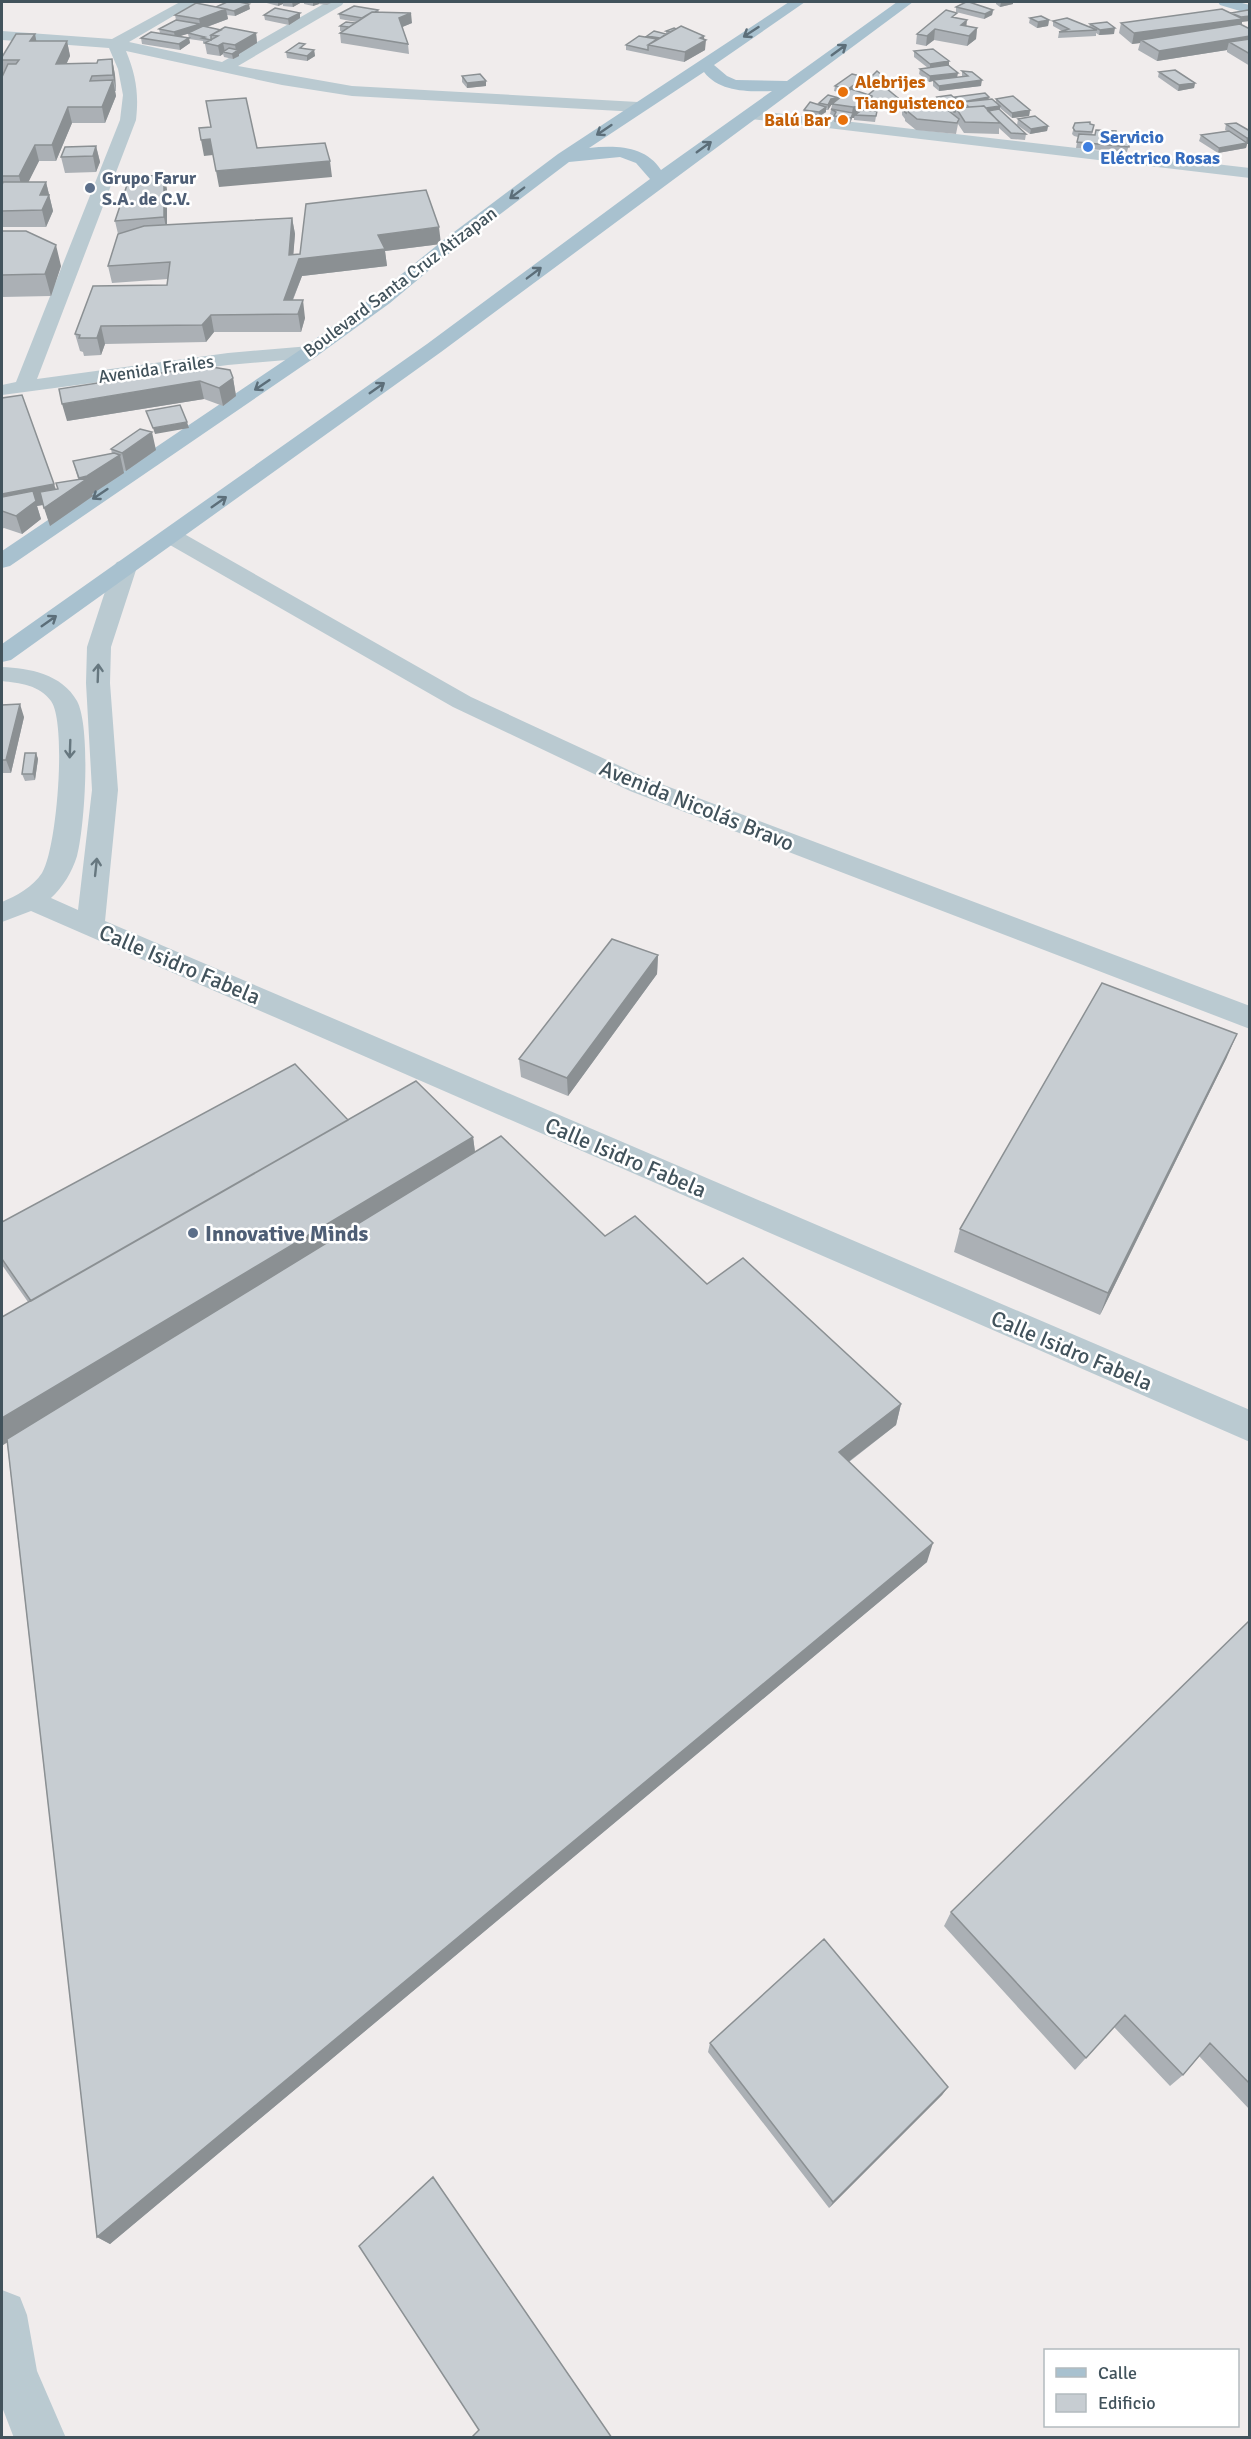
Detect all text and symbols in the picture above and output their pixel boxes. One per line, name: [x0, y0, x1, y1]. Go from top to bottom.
one-way arrow: [744, 26, 760, 38]
one-way arrow: [830, 44, 846, 56]
place label: Alebrijes Tianguistenco: [855, 71, 965, 114]
marker: Alebrijes Tianguistenco: [836, 85, 850, 99]
place label: Balú Bar: [764, 109, 832, 131]
marker: Balú Bar: [836, 113, 850, 127]
one-way arrow: [596, 124, 613, 136]
place label: Servicio Eléctrico Rosas: [1100, 126, 1220, 169]
marker: Servicio Eléctrico Rosas: [1081, 140, 1095, 154]
one-way arrow: [695, 141, 711, 154]
place label: Grupo Farur S.A. de C.V.: [102, 167, 197, 210]
marker: Grupo Farur S.A. de C.V.: [83, 181, 97, 195]
one-way arrow: [510, 187, 526, 200]
street label: Boulevard Santa Cruz Atizapan: [299, 202, 501, 362]
one-way arrow: [526, 267, 542, 279]
street label: Avenida Frailes: [97, 350, 215, 388]
one-way arrow: [253, 378, 270, 391]
one-way arrow: [369, 382, 385, 395]
one-way arrow: [93, 488, 109, 500]
one-way arrow: [210, 495, 226, 508]
one-way arrow: [41, 615, 57, 627]
one-way arrow: [93, 664, 104, 684]
one-way arrow: [65, 739, 76, 759]
street label: Avenida Nicolás Bravo: [596, 754, 798, 857]
one-way arrow: [91, 858, 102, 878]
street label: Calle Isidro Fabela: [95, 918, 264, 1011]
street label: Calle Isidro Fabela: [541, 1111, 710, 1204]
place label: Innovative Minds: [205, 1220, 368, 1247]
marker: Innovative Minds: [186, 1226, 200, 1240]
street label: Calle Isidro Fabela: [987, 1304, 1156, 1397]
legend: [1044, 2349, 1239, 2427]
text: Calle: [1098, 2362, 1137, 2384]
text: Edificio: [1098, 2392, 1156, 2414]

